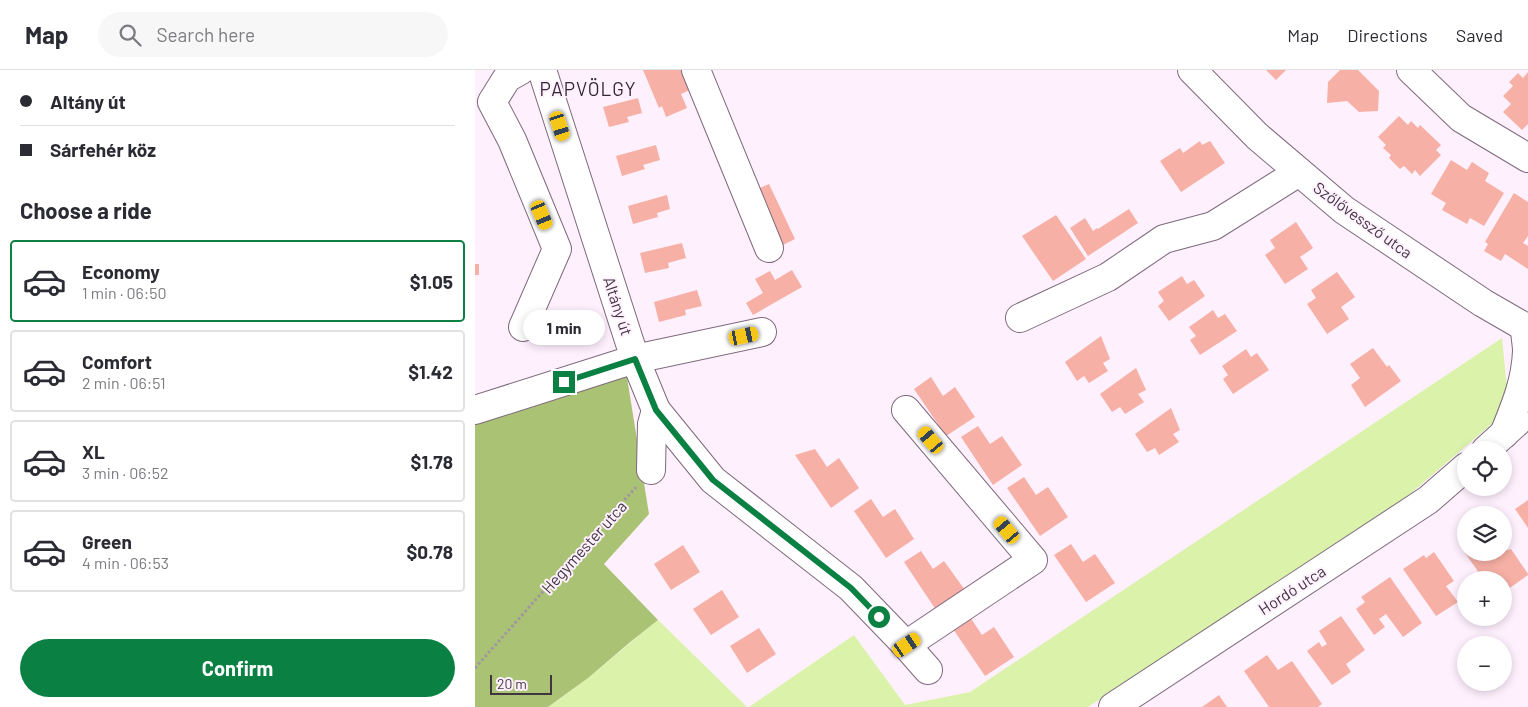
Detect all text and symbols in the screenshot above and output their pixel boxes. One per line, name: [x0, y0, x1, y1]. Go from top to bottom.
search box: [98, 12, 448, 57]
text: Map: [25, 20, 68, 49]
icon: search: [116, 21, 144, 49]
text: Search here: [156, 23, 255, 46]
text: Map: [1287, 24, 1319, 46]
text: Directions: [1347, 24, 1428, 46]
text: Saved: [1456, 24, 1503, 46]
district label: PAPVÖLGY: [540, 77, 636, 100]
text: Altány út: [50, 90, 126, 113]
car: [548, 109, 571, 143]
text: Sárfehér köz: [50, 138, 156, 161]
street label: Szőlővessző utca: [1310, 177, 1416, 262]
text: Choose a ride: [20, 197, 152, 223]
car: [529, 198, 554, 232]
icon: car: [22, 259, 67, 304]
text: Economy: [82, 260, 160, 283]
text: $1.05: [410, 270, 453, 293]
street label: Altány út: [600, 274, 637, 338]
text: 1 min · 06:50: [82, 283, 166, 302]
callout: 1 min: [523, 310, 605, 344]
text: 1 min: [546, 318, 582, 337]
car: [727, 326, 760, 346]
icon: car: [22, 349, 67, 394]
text: Comfort: [82, 350, 152, 373]
text: $1.42: [408, 360, 453, 383]
route end: [553, 371, 575, 393]
text: 2 min · 06:51: [82, 373, 166, 392]
car: [915, 424, 946, 456]
icon: car: [22, 439, 67, 484]
text: XL: [82, 440, 105, 463]
map controls: [1457, 441, 1512, 691]
button: locate: [1457, 441, 1512, 496]
text: $1.78: [411, 450, 453, 473]
text: 3 min · 06:52: [82, 463, 169, 482]
street label: Hegymester utca: [537, 496, 630, 597]
button: layers: [1457, 506, 1512, 561]
car: [991, 514, 1022, 546]
icon: car: [22, 529, 67, 574]
text: Green: [82, 530, 132, 553]
text: $0.78: [406, 540, 453, 563]
text: 4 min · 06:53: [82, 553, 169, 572]
street label: Hordó utca: [1255, 561, 1329, 618]
button: +: [1457, 571, 1512, 626]
route start: [868, 606, 890, 628]
car: [890, 630, 923, 660]
button: −: [1457, 636, 1512, 691]
button: Confirm: [20, 639, 455, 697]
scale bar: [490, 672, 553, 695]
text: 20 m: [497, 675, 527, 692]

